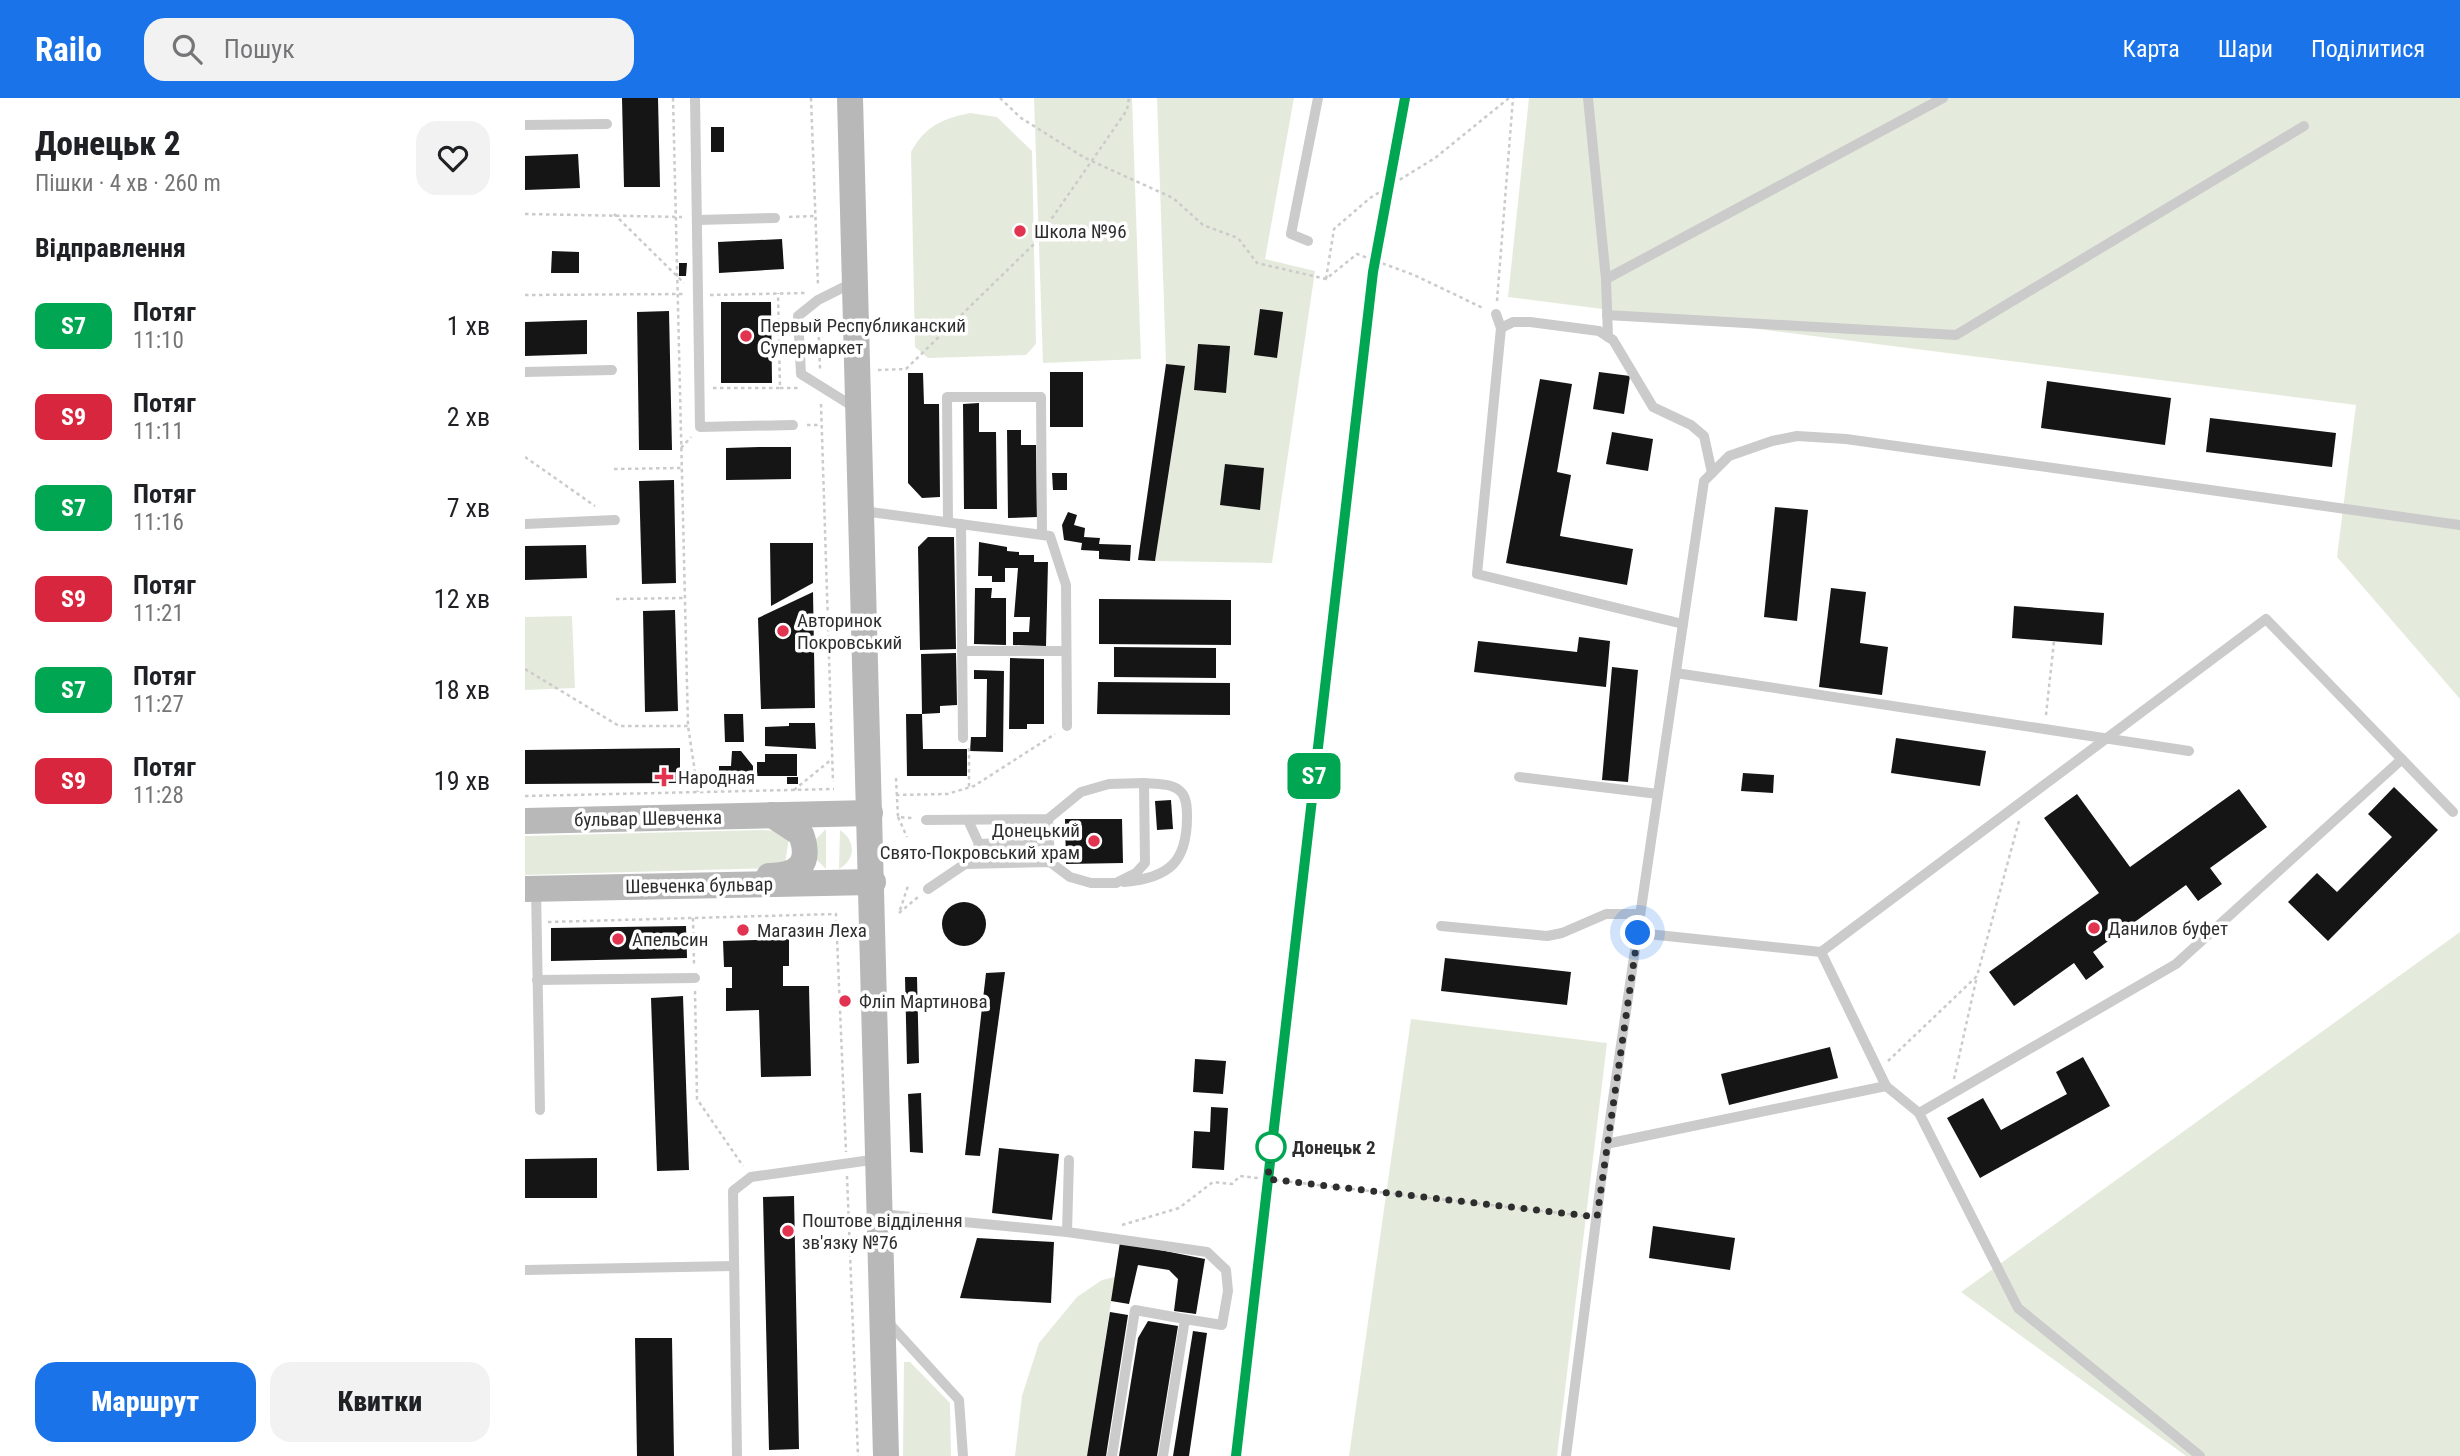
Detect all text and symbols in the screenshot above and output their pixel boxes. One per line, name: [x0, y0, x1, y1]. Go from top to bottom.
search box: [144, 18, 634, 81]
text: Railo: [35, 30, 102, 69]
icon: search: [168, 30, 206, 68]
text: Пошук: [224, 34, 295, 64]
text: Карта: [2122, 35, 2180, 63]
text: Шари: [2218, 35, 2273, 63]
text: Поділитися: [2311, 35, 2425, 63]
button: heart: [416, 121, 490, 195]
text: Донецьк 2: [35, 124, 180, 163]
text: Пішки · 4 хв · 260 m: [35, 170, 221, 197]
place label: Школа №96: [1034, 220, 1127, 243]
marker: Школа №96: [1012, 223, 1028, 239]
text: Відправлення: [35, 233, 186, 263]
text: Потяг: [133, 297, 196, 327]
text: 1 хв: [447, 311, 490, 341]
text: S7: [61, 312, 86, 340]
place label: Первый Республиканский Супермаркет: [760, 314, 966, 359]
text: 11:10: [133, 327, 184, 354]
marker: Первый Республиканский Супермаркет: [738, 328, 754, 344]
text: Потяг: [133, 388, 196, 418]
text: 2 хв: [447, 402, 490, 432]
text: S9: [61, 403, 86, 431]
text: 11:11: [133, 418, 184, 445]
text: Потяг: [133, 479, 196, 509]
text: 7 хв: [447, 493, 490, 523]
text: S7: [61, 494, 86, 522]
text: 11:16: [133, 509, 184, 536]
text: Потяг: [133, 570, 196, 600]
text: 12 хв: [434, 584, 490, 614]
text: S9: [61, 585, 86, 613]
text: 11:21: [133, 600, 184, 627]
place label: Авторинок Покровський: [797, 609, 902, 654]
marker: Авторинок Покровський: [775, 623, 791, 639]
text: Потяг: [133, 661, 196, 691]
text: 18 хв: [434, 675, 490, 705]
text: S7: [61, 676, 86, 704]
text: 11:27: [133, 691, 184, 718]
text: Потяг: [133, 752, 196, 782]
line badge: S7: [1283, 753, 1345, 799]
text: S7: [1301, 762, 1327, 790]
text: 19 хв: [434, 766, 490, 796]
place label: Народная: [678, 766, 755, 789]
text: S9: [61, 767, 86, 795]
marker: Народная: [656, 769, 672, 785]
text: 11:28: [133, 782, 184, 809]
street label: бульвар Шевченка: [574, 806, 722, 831]
place label: Донецький Свято-Покровський храм: [880, 819, 1080, 864]
marker: Донецький Свято-Покровський храм: [1086, 833, 1102, 849]
street label: Шевченка бульвар: [625, 873, 773, 898]
your location: [1620, 915, 1655, 950]
place label: Данилов буфет: [2108, 917, 2228, 940]
place label: Магазин Леха: [757, 919, 867, 942]
marker: Данилов буфет: [2086, 920, 2102, 936]
marker: Магазин Леха: [735, 922, 751, 938]
place label: Апельсин: [632, 928, 708, 951]
marker: Апельсин: [610, 931, 626, 947]
place label: Фліп Мартинова: [859, 990, 988, 1013]
marker: Фліп Мартинова: [837, 993, 853, 1009]
marker: Донецьк 2: [1256, 1132, 1286, 1162]
place label: Донецьк 2: [1292, 1136, 1376, 1159]
place label: Поштове відділення зв'язку №76: [802, 1209, 963, 1254]
marker: Поштове відділення зв'язку №76: [780, 1223, 796, 1239]
button: Маршрут: [35, 1362, 256, 1442]
button: Квитки: [270, 1362, 490, 1442]

